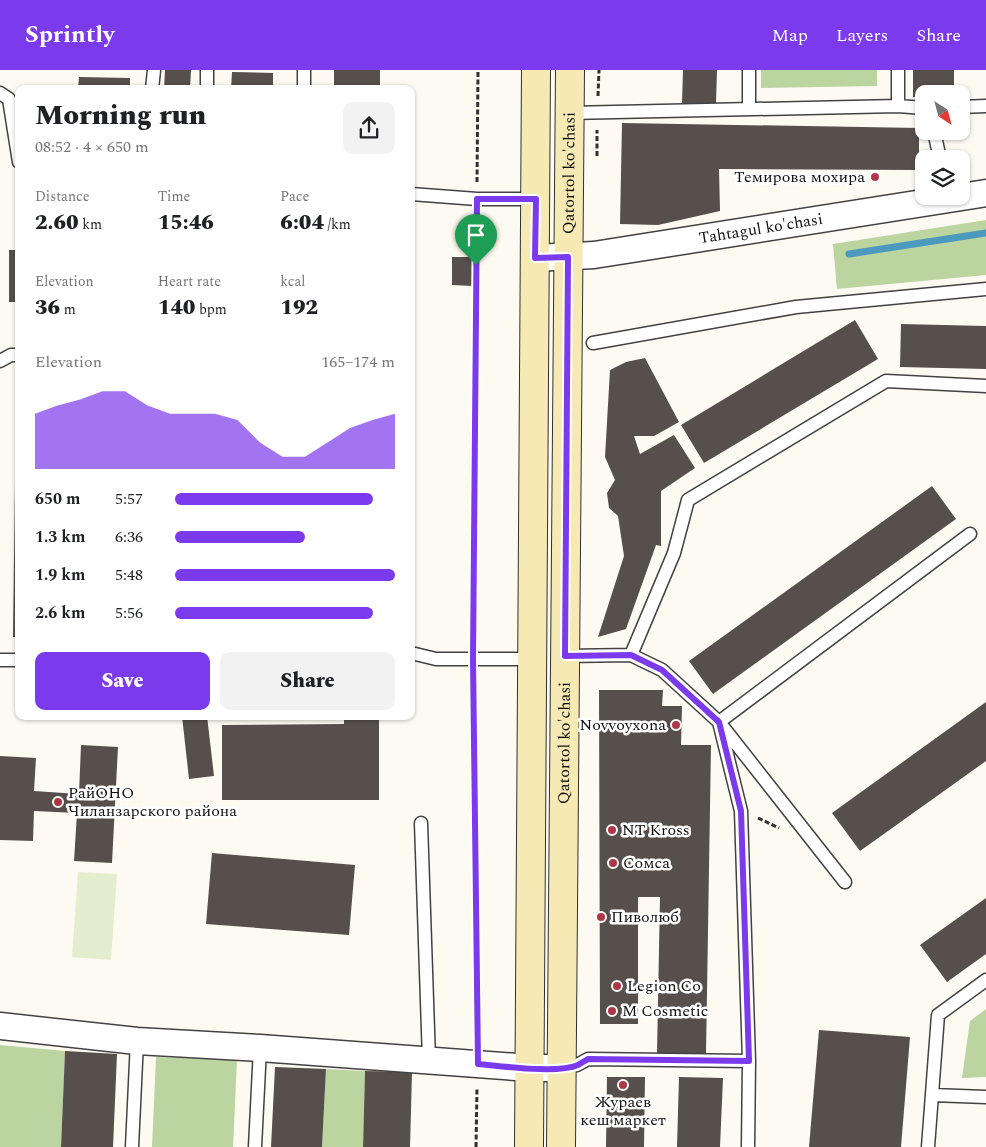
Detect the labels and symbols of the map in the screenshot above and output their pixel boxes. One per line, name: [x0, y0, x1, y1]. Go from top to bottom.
north arrow: [915, 85, 970, 140]
street label: Qatortol ko'chasi: [557, 112, 582, 234]
place label: Темирова мохира: [734, 165, 865, 189]
marker: Темирова мохира: [869, 171, 881, 183]
street label: Tahtagul ko'chasi: [697, 207, 824, 250]
pin: [455, 214, 497, 265]
street label: Qatortol ko'chasi: [552, 682, 577, 804]
place label: Novvoyxona: [579, 713, 666, 737]
marker: Novvoyxona: [670, 719, 682, 731]
place label: РайОНО Чиланзарского района: [68, 781, 237, 823]
marker: РайОНО Чиланзарского района: [52, 796, 64, 808]
place label: NT Kross: [622, 818, 690, 842]
marker: NT Kross: [606, 824, 618, 836]
place label: Сомса: [623, 851, 670, 875]
marker: Сомса: [607, 857, 619, 869]
place label: Пиволюб: [611, 905, 679, 929]
marker: Пиволюб: [595, 911, 607, 923]
place label: Legion Co: [627, 974, 701, 998]
marker: Legion Co: [611, 980, 623, 992]
place label: M Cosmetic: [622, 999, 708, 1023]
marker: M Cosmetic: [606, 1005, 618, 1017]
marker: Жураев кеш маркет: [617, 1079, 629, 1091]
place label: Жураев кеш маркет: [580, 1090, 666, 1132]

